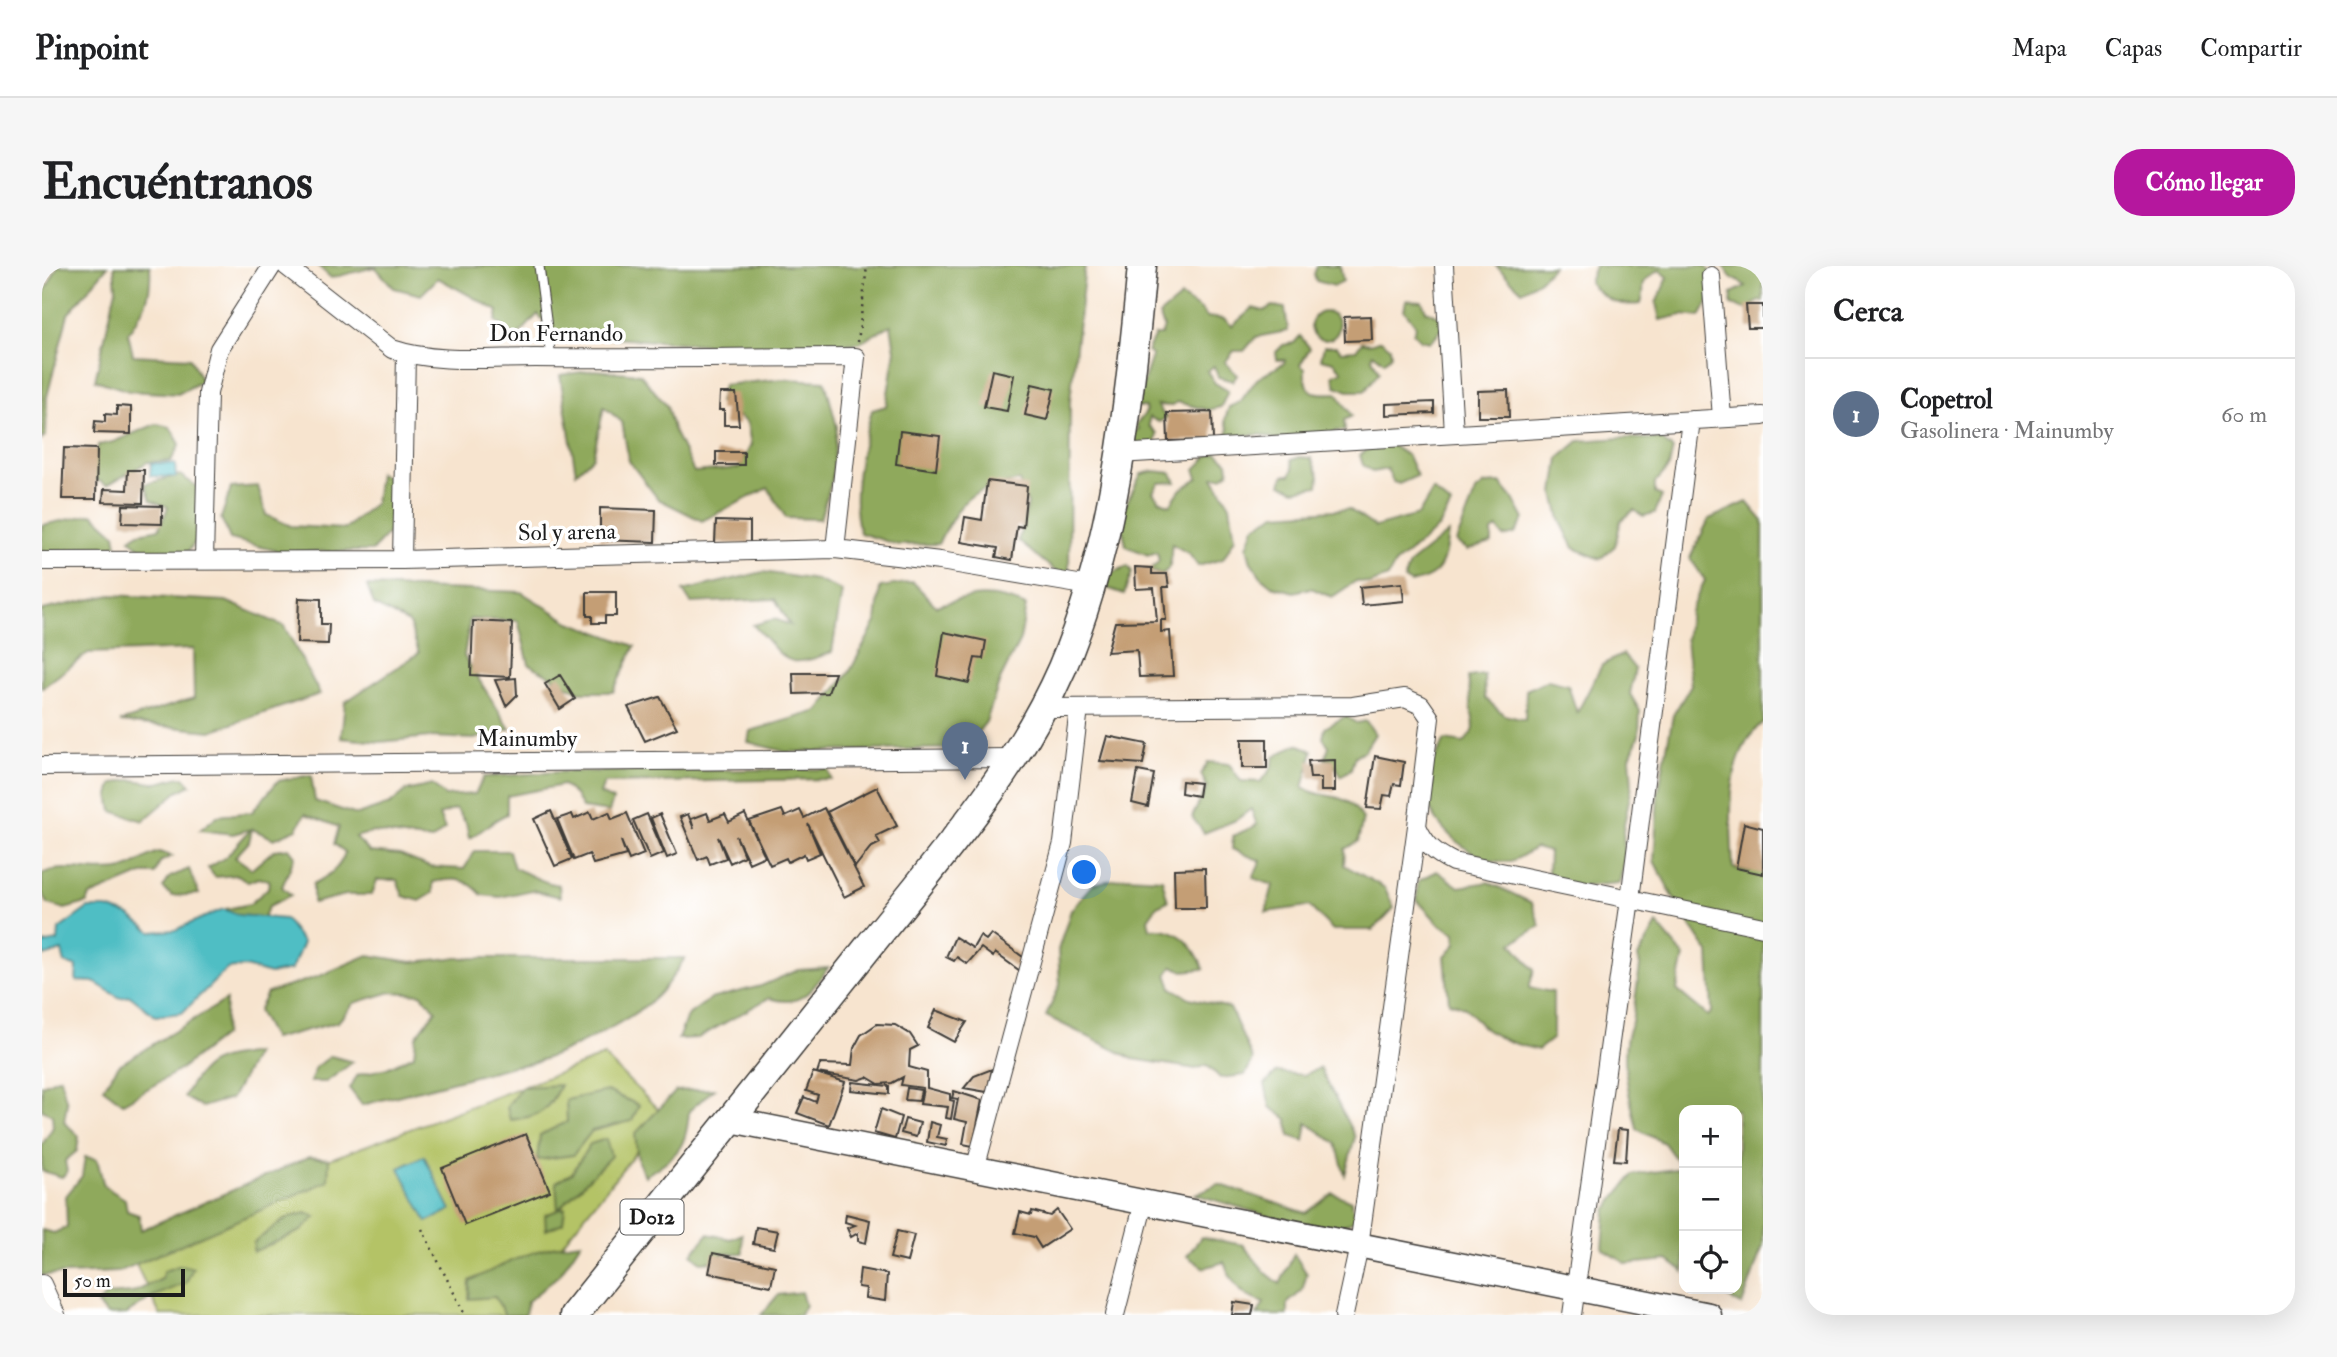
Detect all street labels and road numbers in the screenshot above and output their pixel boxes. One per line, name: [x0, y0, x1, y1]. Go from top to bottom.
street label: Don Fernando: [489, 319, 623, 348]
street label: Sol y arena: [518, 517, 617, 547]
street label: Mainumby: [477, 724, 578, 753]
road number: D012: [620, 1200, 684, 1234]

